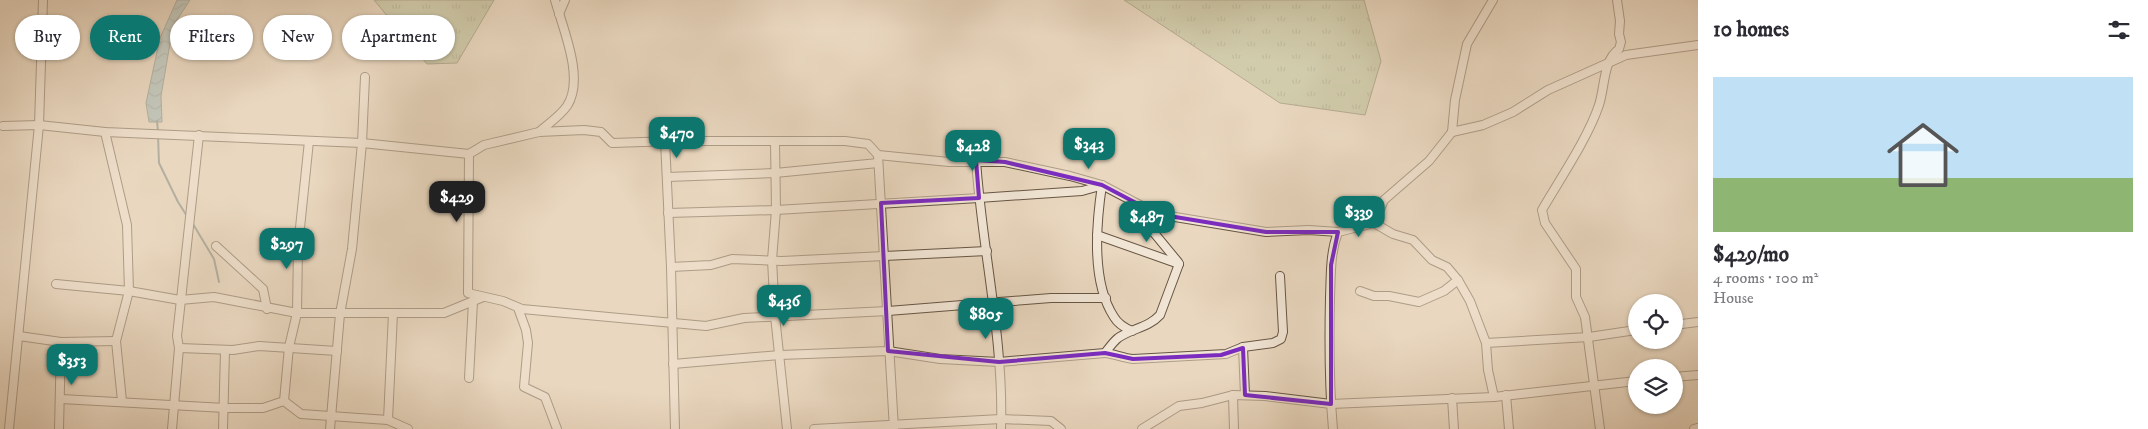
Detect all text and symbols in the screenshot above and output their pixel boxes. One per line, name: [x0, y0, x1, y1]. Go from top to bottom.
chip: Buy: [15, 15, 80, 60]
chip: Rent: [90, 15, 160, 60]
chip: Filters: [170, 15, 253, 60]
chip: New: [263, 15, 332, 60]
chip: Apartment: [342, 15, 455, 60]
icon: filters: [2105, 16, 2133, 44]
text: 10 homes: [1713, 17, 1789, 43]
icon: home: [1878, 110, 1968, 200]
pin: $470: [647, 116, 707, 159]
text: $470: [660, 123, 694, 143]
pin: $343: [1059, 128, 1119, 170]
pin: $428: [943, 130, 1003, 172]
text: $343: [1074, 134, 1104, 154]
text: $428: [956, 136, 990, 156]
pin: $429: [427, 180, 487, 223]
text: $429: [440, 187, 474, 207]
pin: $339: [1329, 196, 1389, 238]
pin: $487: [1117, 200, 1177, 243]
text: $339: [1345, 202, 1373, 222]
text: $487: [1130, 207, 1164, 227]
pin: $297: [257, 228, 317, 270]
text: $297: [271, 234, 304, 254]
text: $429/mo: [1713, 242, 1789, 268]
text: 4 rooms · 100 m²: [1713, 268, 1818, 288]
pin: $436: [754, 284, 814, 327]
text: House: [1713, 288, 1754, 308]
text: $436: [768, 291, 800, 311]
map controls: [1628, 294, 1683, 414]
button: locate: [1628, 294, 1683, 349]
pin: $805: [956, 298, 1016, 340]
text: $805: [969, 304, 1003, 324]
pin: $353: [42, 344, 102, 386]
text: $353: [58, 350, 86, 370]
button: layers: [1628, 359, 1683, 414]

